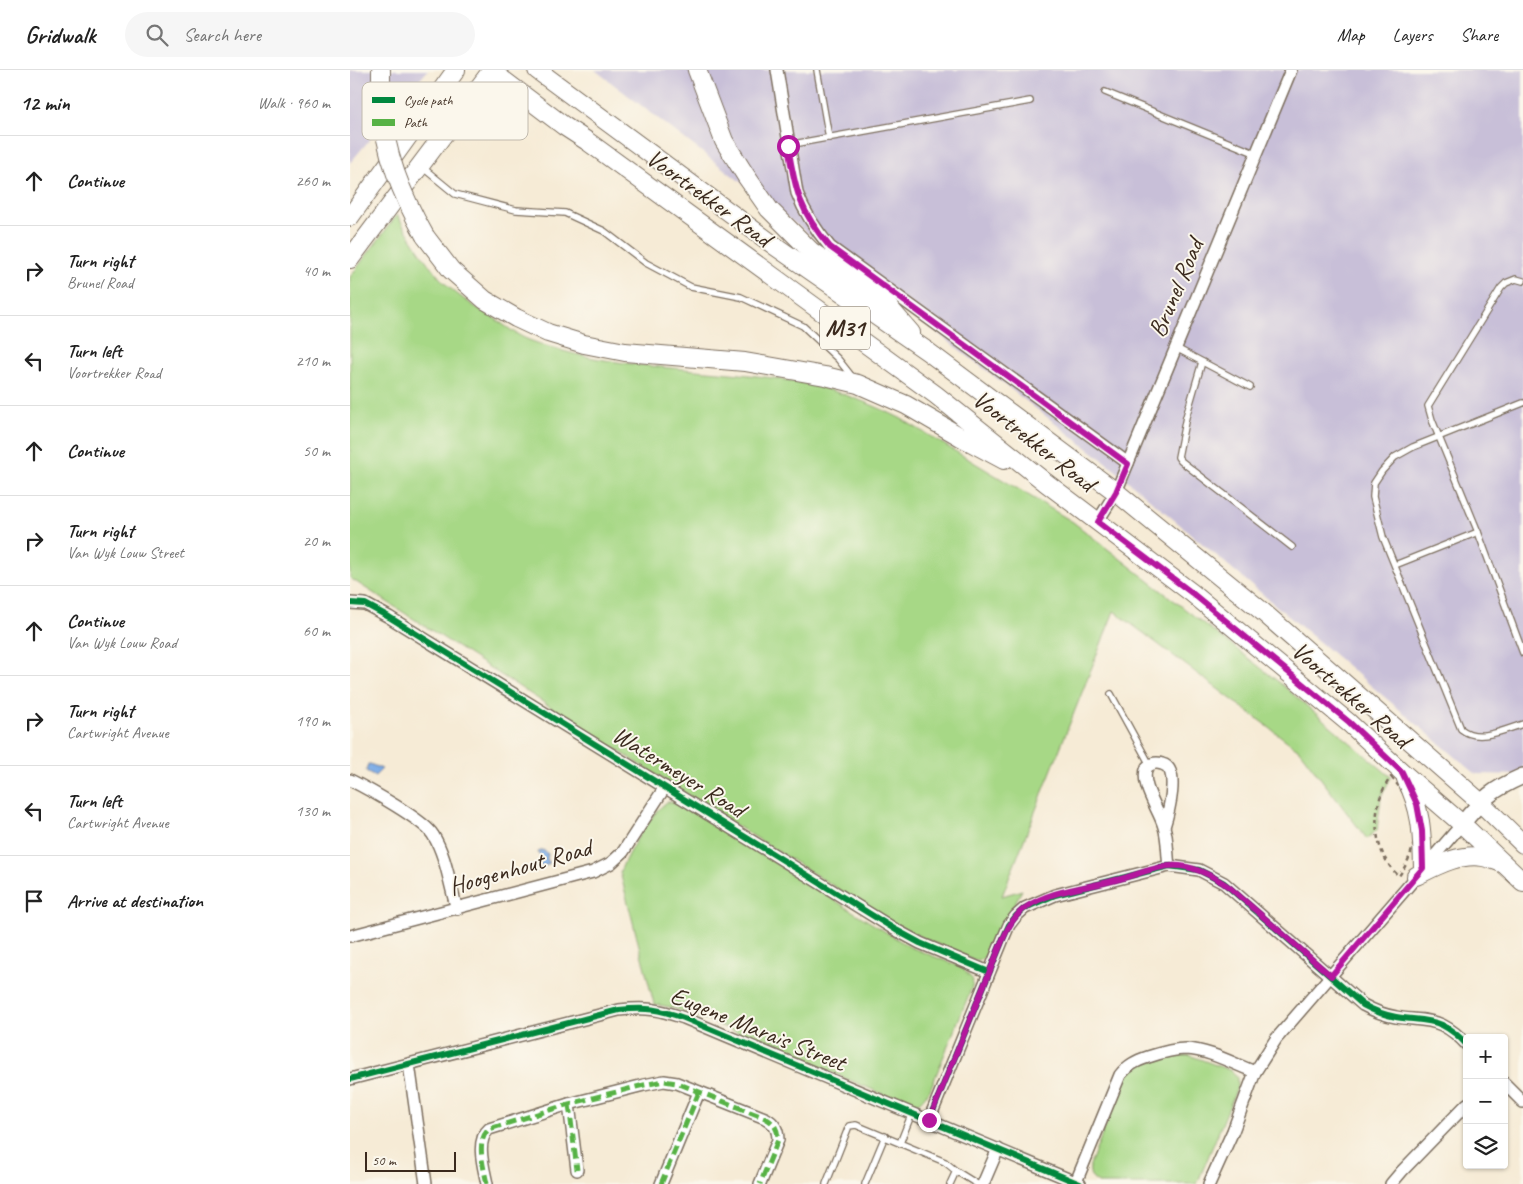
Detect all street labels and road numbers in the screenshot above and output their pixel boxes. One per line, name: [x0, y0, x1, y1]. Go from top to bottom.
street label: Voortrekker Road: [640, 142, 781, 257]
street label: Brunel Road: [1141, 230, 1213, 342]
road number: M31: [820, 307, 870, 350]
street label: Voortrekker Road: [966, 383, 1105, 501]
street label: Voortrekker Road: [1285, 635, 1420, 758]
street label: Watermeyer Road: [607, 719, 754, 827]
street label: Hoogenhout Road: [445, 830, 599, 903]
street label: Eugene Marais Street: [666, 979, 853, 1080]

